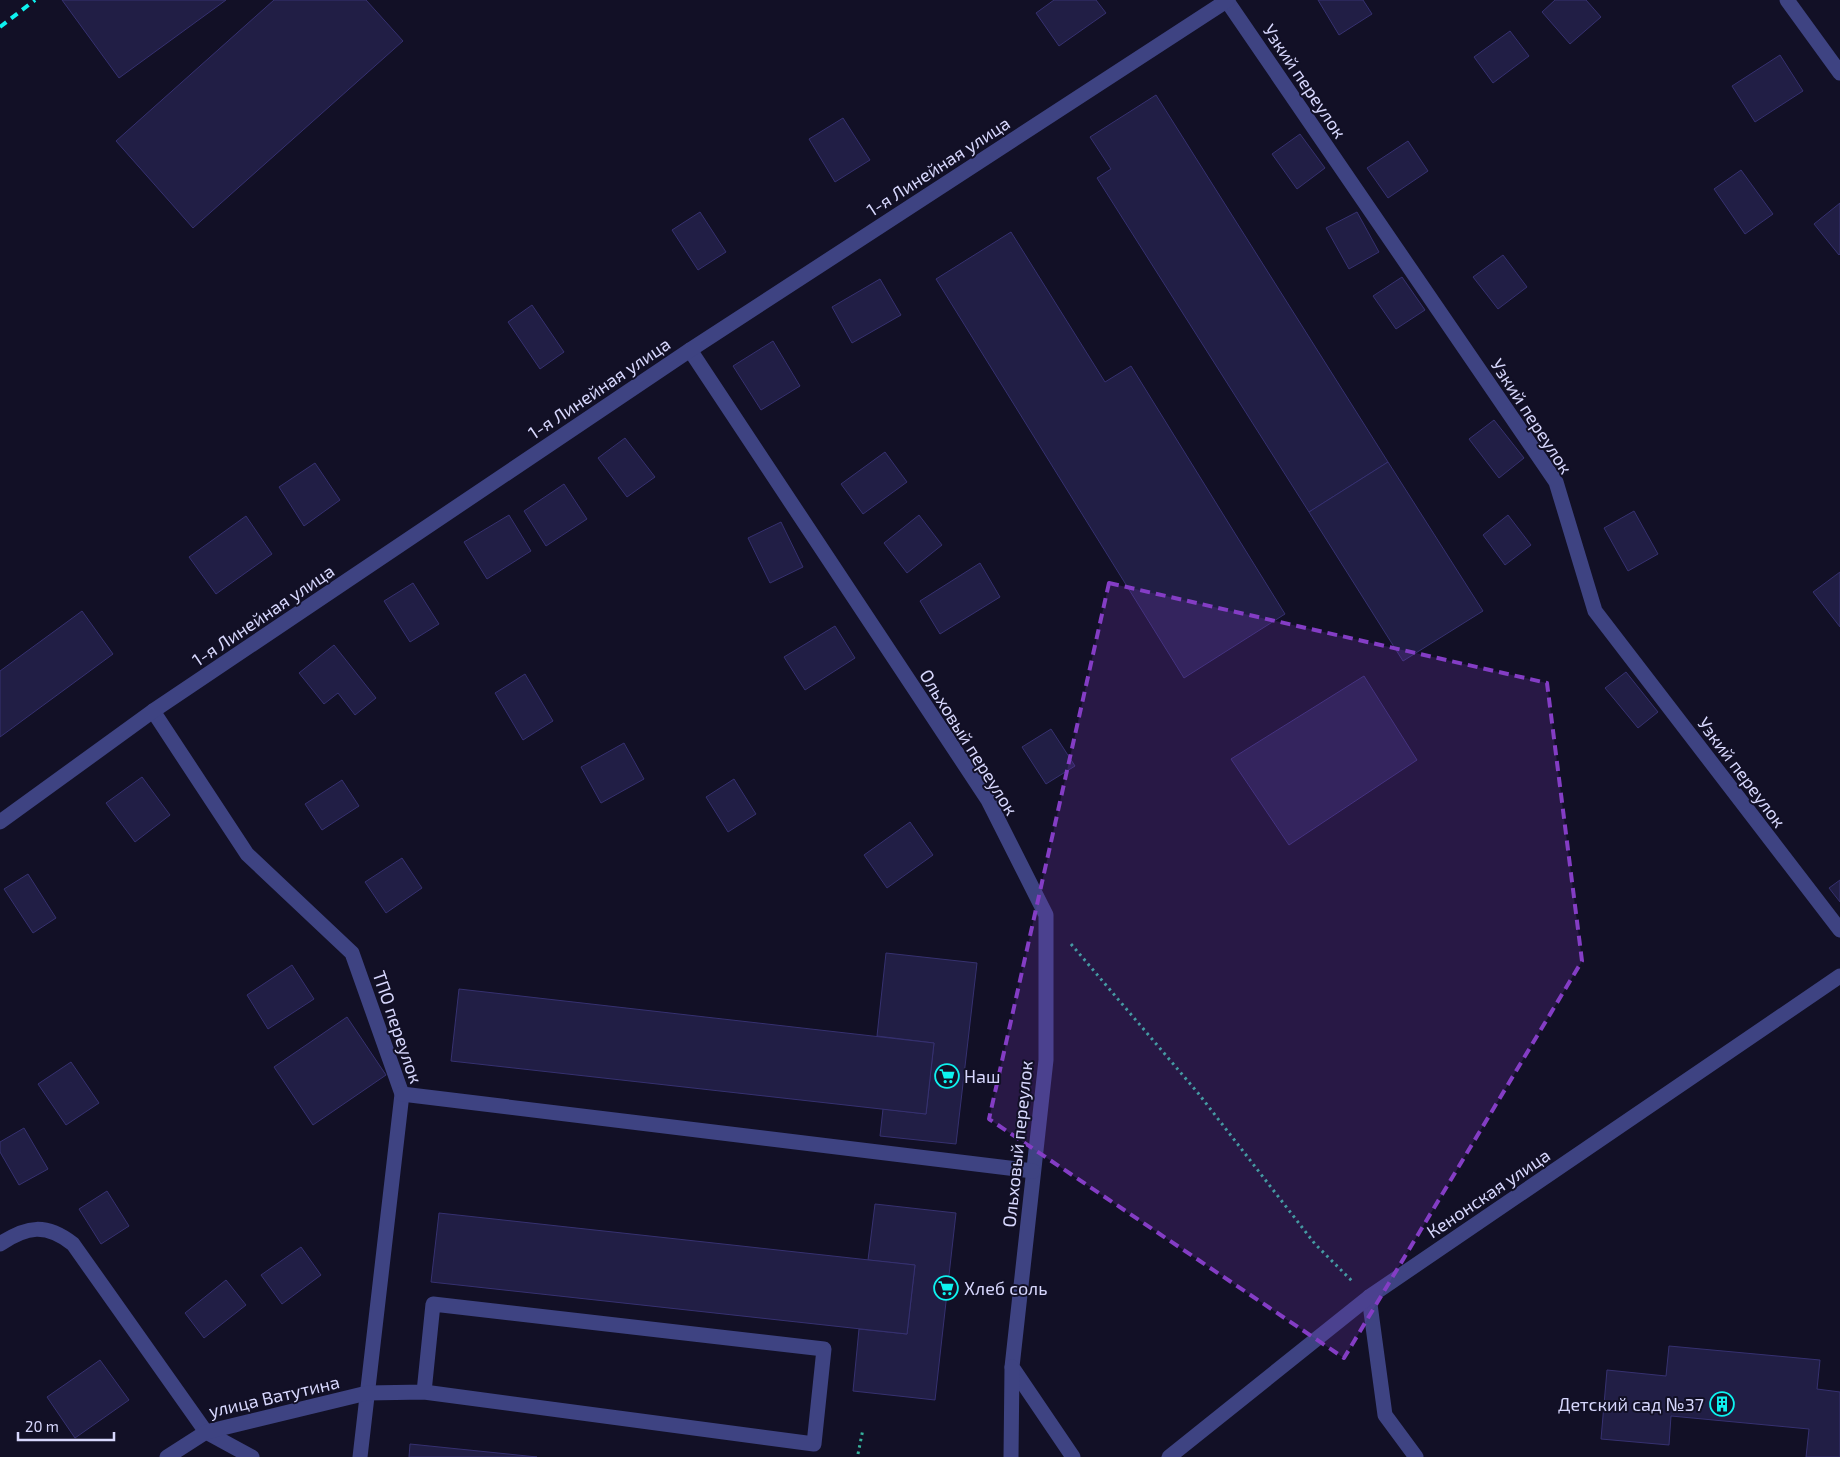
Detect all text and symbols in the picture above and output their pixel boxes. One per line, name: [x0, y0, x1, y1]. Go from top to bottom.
street label: Узкий переулок: [1259, 20, 1351, 142]
street label: 1-я Линейная улица: [862, 111, 1014, 221]
street label: 1-я Линейная улица: [524, 332, 674, 444]
street label: Узкий переулок: [1487, 354, 1578, 478]
street label: 1-я Линейная улица: [188, 559, 338, 671]
street label: Ольховый переулок: [915, 665, 1023, 819]
street label: Узкий переулок: [1693, 712, 1791, 832]
street label: ТПО переулок: [368, 968, 428, 1087]
street label: Ольховый переулок: [997, 1059, 1037, 1229]
supermarket icon: Наш: [934, 1063, 960, 1089]
place label: Наш: [964, 1065, 1000, 1087]
street label: Кенонская улица: [1422, 1144, 1554, 1242]
supermarket icon: Хлеб соль: [933, 1275, 959, 1301]
place label: Хлеб соль: [964, 1277, 1047, 1299]
street label: улица Ватутина: [206, 1370, 342, 1422]
building icon: Детский сад №37: [1709, 1391, 1735, 1417]
place label: Детский сад №37: [1558, 1393, 1704, 1415]
scale bar: [18, 1410, 114, 1442]
text: 20 m: [25, 1417, 59, 1435]

